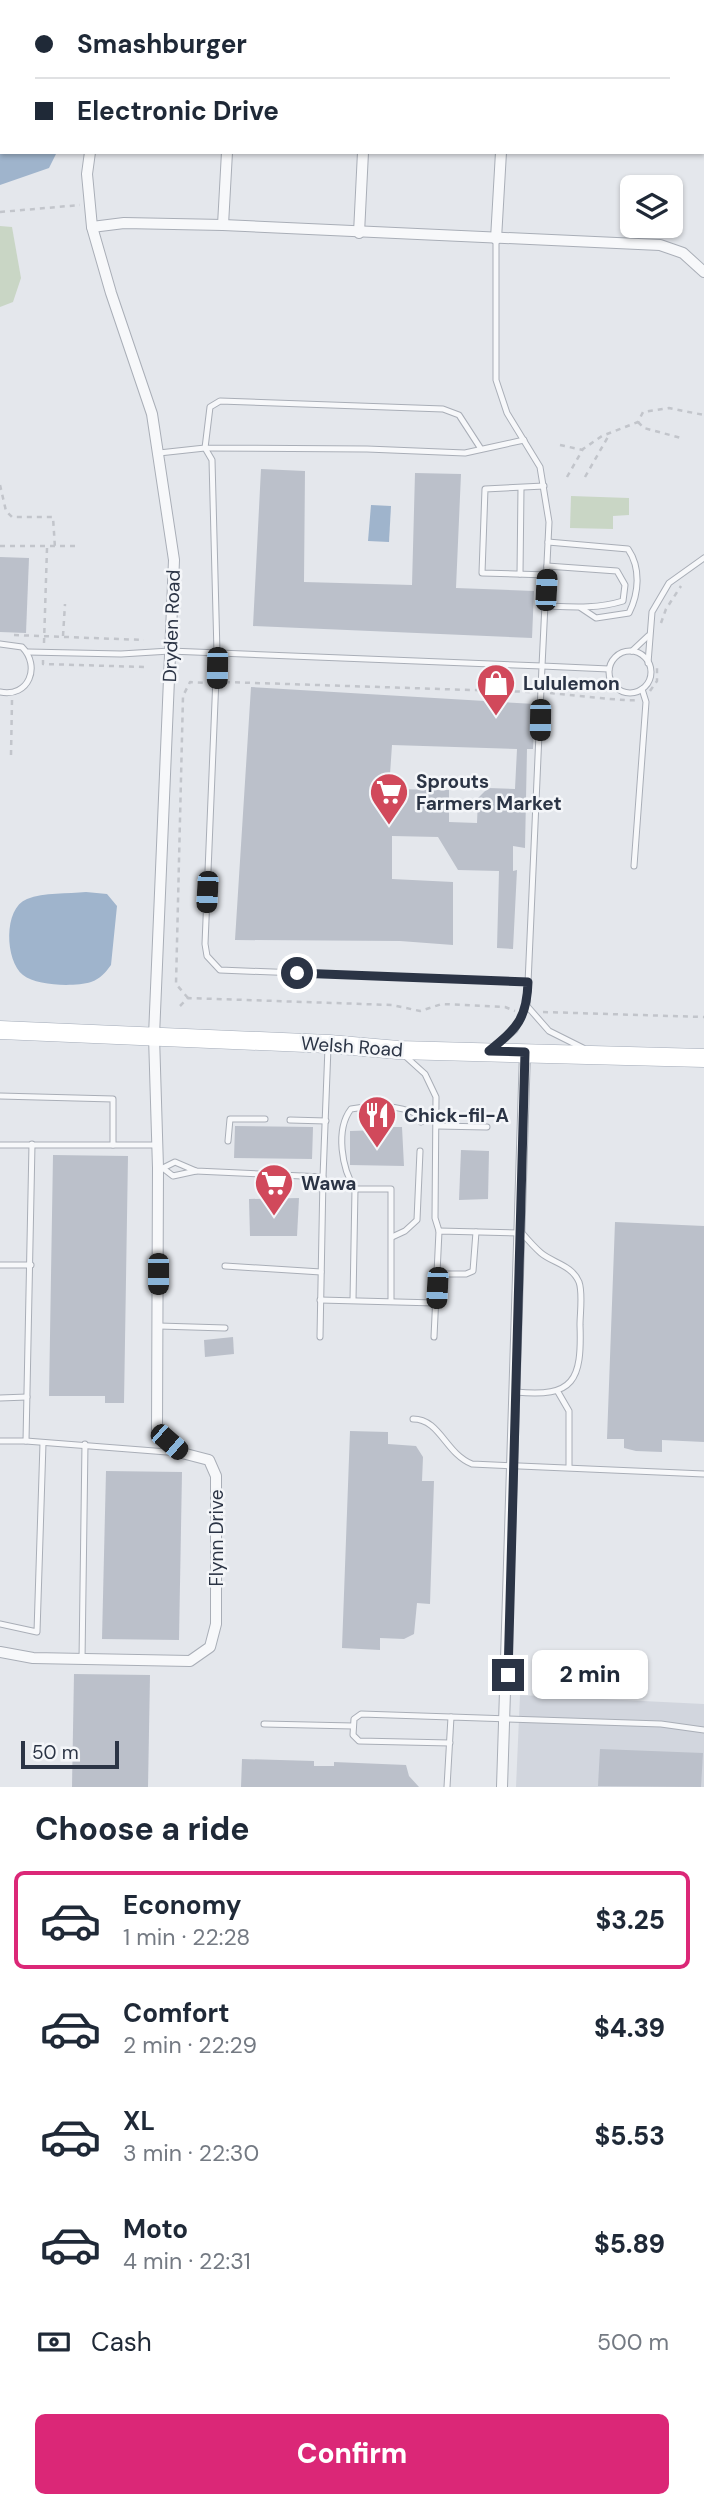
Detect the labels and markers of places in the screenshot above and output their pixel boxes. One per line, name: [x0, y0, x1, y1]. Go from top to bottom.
shop icon: Lululemon: [475, 662, 517, 717]
place label: Lululemon: [523, 671, 620, 696]
place label: Sprouts Farmers Market: [416, 769, 562, 816]
supermarket icon: Sprouts Farmers Market: [368, 771, 410, 826]
restaurant icon: Chick-fil-A: [356, 1094, 398, 1149]
place label: Chick-fil-A: [404, 1103, 509, 1128]
supermarket icon: Wawa: [253, 1162, 295, 1217]
place label: Wawa: [301, 1171, 357, 1196]

